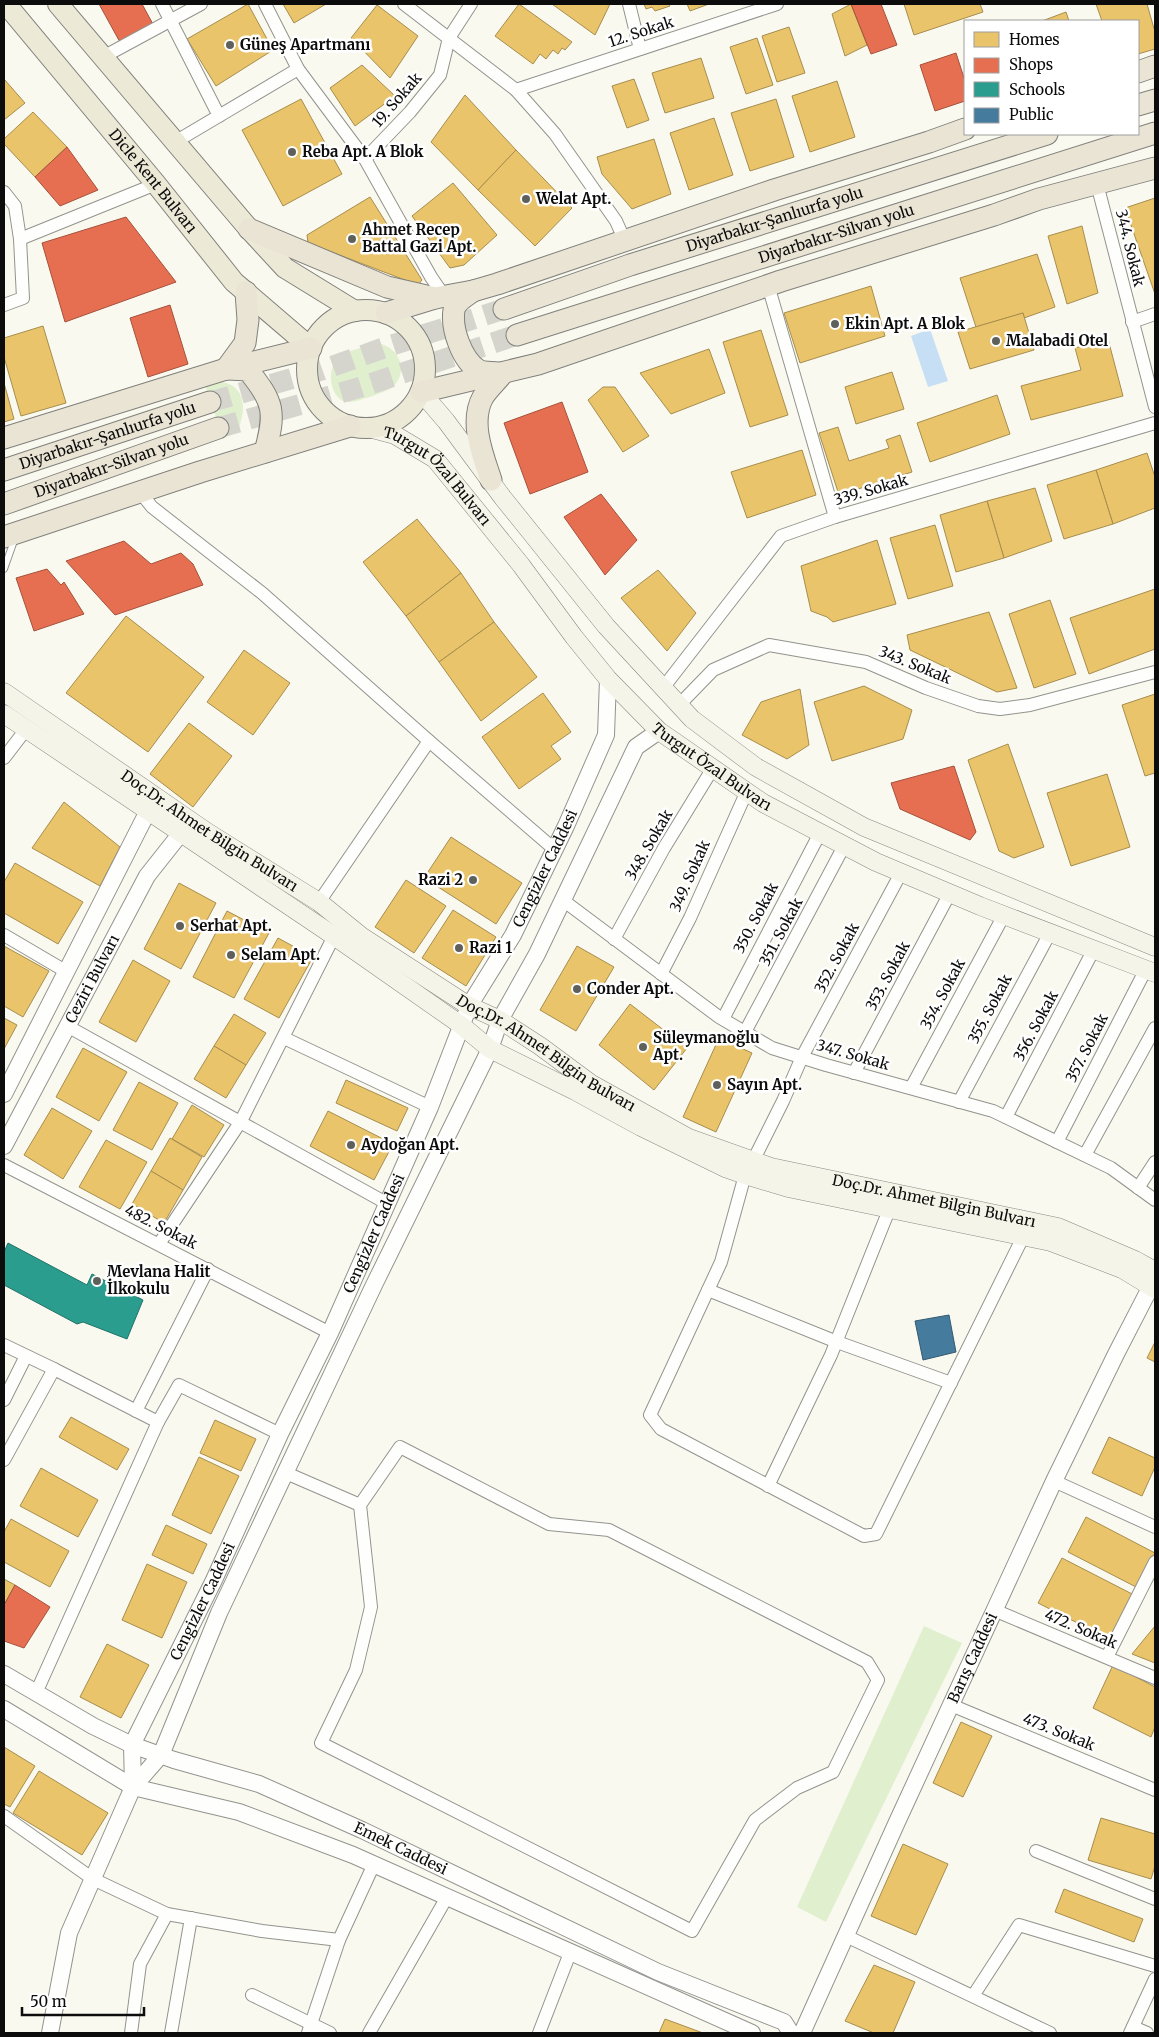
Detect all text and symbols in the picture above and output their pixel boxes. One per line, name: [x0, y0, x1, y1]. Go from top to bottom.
street label: 12. Sokak: [606, 12, 676, 51]
legend: [964, 20, 1139, 135]
text: Homes: [1009, 30, 1060, 49]
place label: Güneş Apartmanı: [240, 35, 370, 54]
marker: Güneş Apartmanı: [224, 39, 236, 51]
text: Shops: [1009, 55, 1053, 74]
street label: 19. Sokak: [368, 68, 426, 131]
text: Schools: [1009, 80, 1065, 99]
text: Public: [1009, 105, 1054, 124]
street label: Dicle Kent Bulvarı: [105, 125, 201, 237]
place label: Reba Apt. A Blok: [302, 142, 424, 161]
marker: Reba Apt. A Blok: [286, 146, 298, 158]
street label: Diyarbakır-Şanlıurfa yolu: [684, 182, 865, 256]
place label: Welat Apt.: [535, 189, 611, 208]
marker: Welat Apt.: [520, 193, 532, 205]
street label: Diyarbakır-Silvan yolu: [756, 200, 917, 267]
street label: 344. Sokak: [1112, 207, 1149, 289]
place label: Ahmet Recep Battal Gazi Apt.: [361, 220, 476, 256]
marker: Ahmet Recep Battal Gazi Apt.: [346, 233, 358, 245]
place label: Ekin Apt. A Blok: [845, 314, 965, 333]
marker: Ekin Apt. A Blok: [829, 318, 841, 330]
place label: Malabadi Otel: [1006, 331, 1108, 350]
marker: Malabadi Otel: [990, 335, 1002, 347]
street label: Diyarbakır-Şanlıurfa yolu: [17, 397, 198, 473]
street label: Turgut Özal Bulvarı: [381, 422, 495, 529]
street label: Diyarbakır-Silvan yolu: [32, 429, 191, 502]
street label: 339. Sokak: [832, 470, 911, 509]
street label: 343. Sokak: [876, 641, 955, 688]
street label: Turgut Özal Bulvarı: [648, 719, 775, 815]
street label: Doç.Dr. Ahmet Bilgin Bulvarı: [118, 766, 302, 896]
street label: Cengizler Caddesi: [508, 806, 581, 930]
street label: 348. Sokak: [621, 806, 677, 883]
street label: 349. Sokak: [665, 836, 714, 915]
place label: Razi 2: [418, 870, 463, 889]
marker: Razi 2: [467, 874, 479, 886]
street label: 350. Sokak: [729, 879, 782, 956]
street label: 351. Sokak: [755, 894, 807, 969]
place label: Serhat Apt.: [190, 916, 272, 935]
street label: 352. Sokak: [810, 919, 863, 996]
marker: Serhat Apt.: [174, 920, 186, 932]
street label: Ceziri Bulvarı: [61, 931, 123, 1026]
street label: 353. Sokak: [861, 937, 914, 1014]
place label: Razi 1: [469, 938, 512, 957]
marker: Razi 1: [453, 942, 465, 954]
place label: Selam Apt.: [241, 945, 320, 964]
marker: Selam Apt.: [225, 949, 237, 961]
street label: 354. Sokak: [916, 955, 969, 1032]
street label: 355. Sokak: [963, 970, 1016, 1047]
place label: Conder Apt.: [587, 979, 674, 998]
marker: Conder Apt.: [571, 983, 583, 995]
street label: 356. Sokak: [1009, 987, 1062, 1064]
street label: Doç.Dr. Ahmet Bilgin Bulvarı: [453, 990, 639, 1115]
street label: 357. Sokak: [1061, 1010, 1112, 1085]
place label: Süleymanoğlu Apt.: [652, 1028, 760, 1064]
street label: 347. Sokak: [814, 1035, 892, 1074]
marker: Süleymanoğlu Apt.: [637, 1041, 649, 1053]
place label: Sayın Apt.: [727, 1075, 802, 1094]
marker: Sayın Apt.: [711, 1079, 723, 1091]
place label: Aydoğan Apt.: [360, 1135, 459, 1154]
marker: Aydoğan Apt.: [345, 1139, 357, 1151]
street label: Doç.Dr. Ahmet Bilgin Bulvarı: [830, 1170, 1038, 1231]
street label: Cengizler Caddesi: [339, 1171, 408, 1296]
street label: 482. Sokak: [122, 1200, 201, 1253]
place label: Mevlana Halit İlkokulu: [107, 1262, 211, 1298]
marker: Mevlana Halit İlkokulu: [91, 1275, 103, 1287]
street label: Cengizler Caddesi: [166, 1539, 239, 1663]
street label: 472. Sokak: [1042, 1605, 1121, 1653]
street label: Barış Caddesi: [943, 1609, 1001, 1706]
street label: 473. Sokak: [1020, 1708, 1098, 1755]
street label: Emek Caddesi: [351, 1818, 451, 1879]
scale bar: [22, 1984, 145, 2016]
text: 50 m: [30, 1992, 67, 2011]

